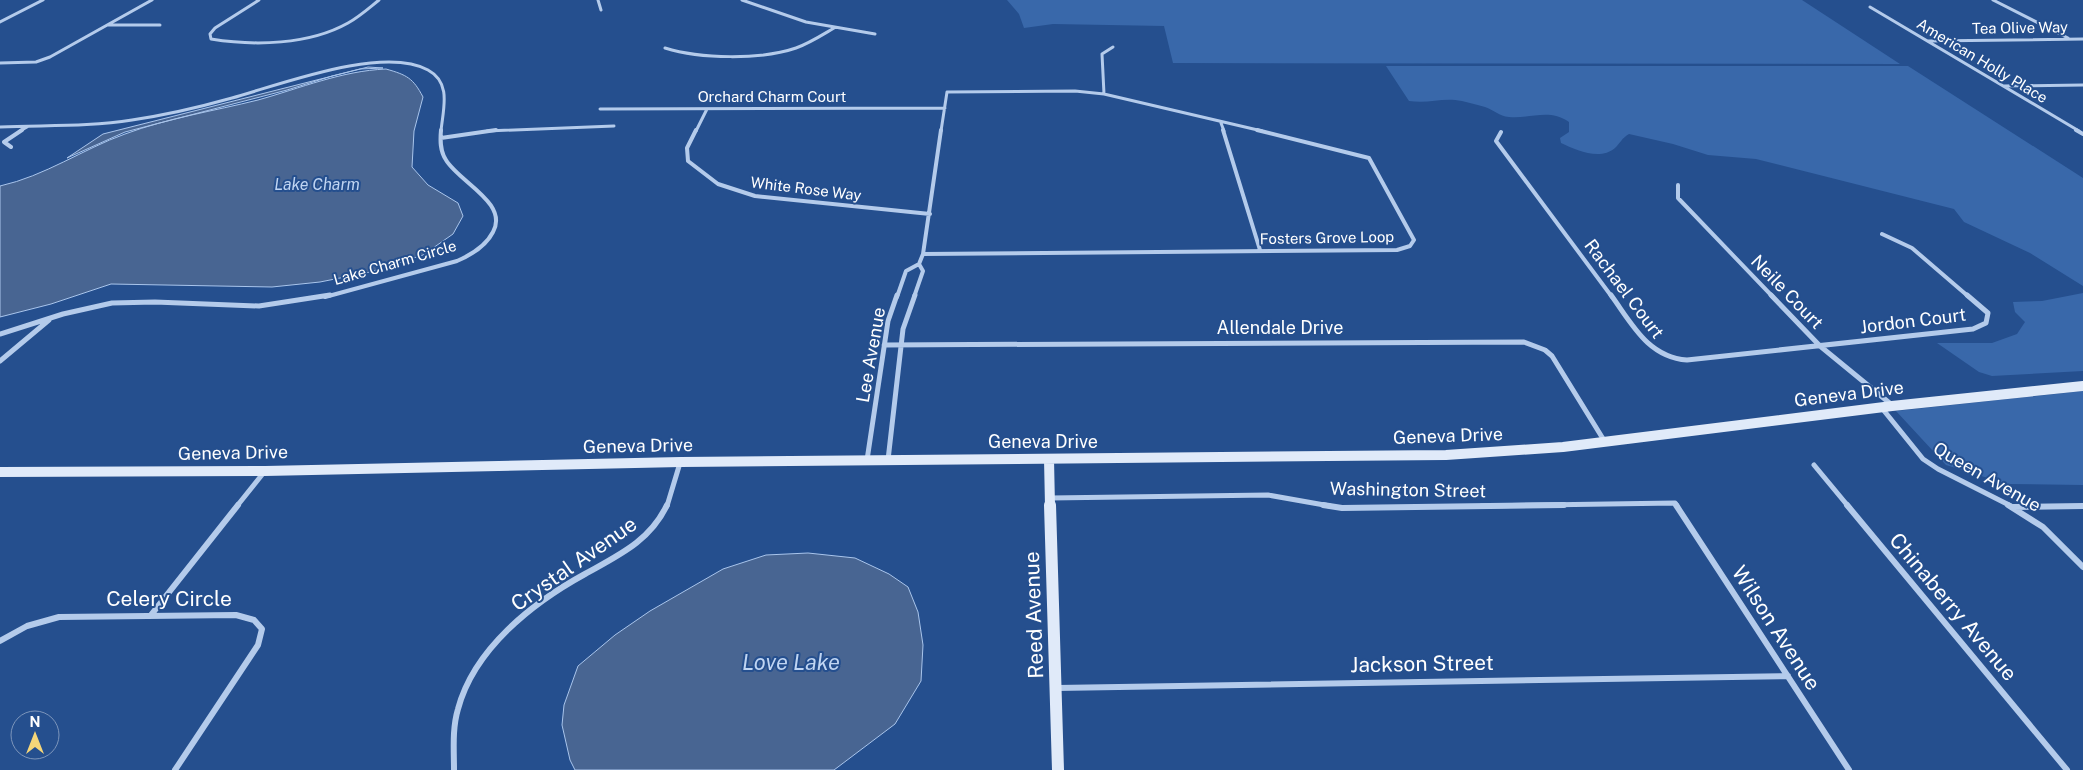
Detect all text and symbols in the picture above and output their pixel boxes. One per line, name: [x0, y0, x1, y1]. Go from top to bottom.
street label: American Holly Place: [1914, 15, 2051, 106]
street label: Tea Olive Way: [1972, 18, 2068, 37]
street label: Orchard Charm Court: [698, 88, 847, 105]
street label: White Rose Way: [750, 173, 863, 204]
water label: Lake Charm: [274, 175, 360, 194]
street label: Fosters Grove Loop: [1260, 228, 1394, 247]
street label: Rachael Court: [1580, 235, 1669, 342]
street label: Lake Charm Circle: [331, 237, 458, 288]
street label: Neile Court: [1747, 250, 1828, 333]
street label: Jordon Court: [1859, 304, 1967, 337]
street label: Lee Avenue: [852, 306, 889, 404]
street label: Allendale Drive: [1217, 317, 1343, 338]
street label: Geneva Drive: [1793, 376, 1905, 411]
street label: Geneva Drive: [1393, 423, 1503, 448]
street label: Geneva Drive: [988, 431, 1098, 452]
street label: Geneva Drive: [583, 434, 693, 457]
street label: Queen Avenue: [1930, 437, 2045, 516]
street label: Geneva Drive: [178, 441, 288, 464]
street label: Washington Street: [1330, 478, 1486, 501]
street label: Crystal Avenue: [506, 511, 641, 616]
street label: Chinaberry Avenue: [1884, 528, 2022, 686]
street label: Reed Avenue: [1019, 551, 1048, 679]
street label: Wilson Avenue: [1727, 561, 1826, 695]
street label: Celery Circle: [106, 586, 232, 611]
water label: Love Lake: [742, 649, 840, 675]
street label: Jackson Street: [1350, 650, 1494, 677]
north arrow: [10, 710, 60, 760]
text: N: [30, 714, 40, 730]

